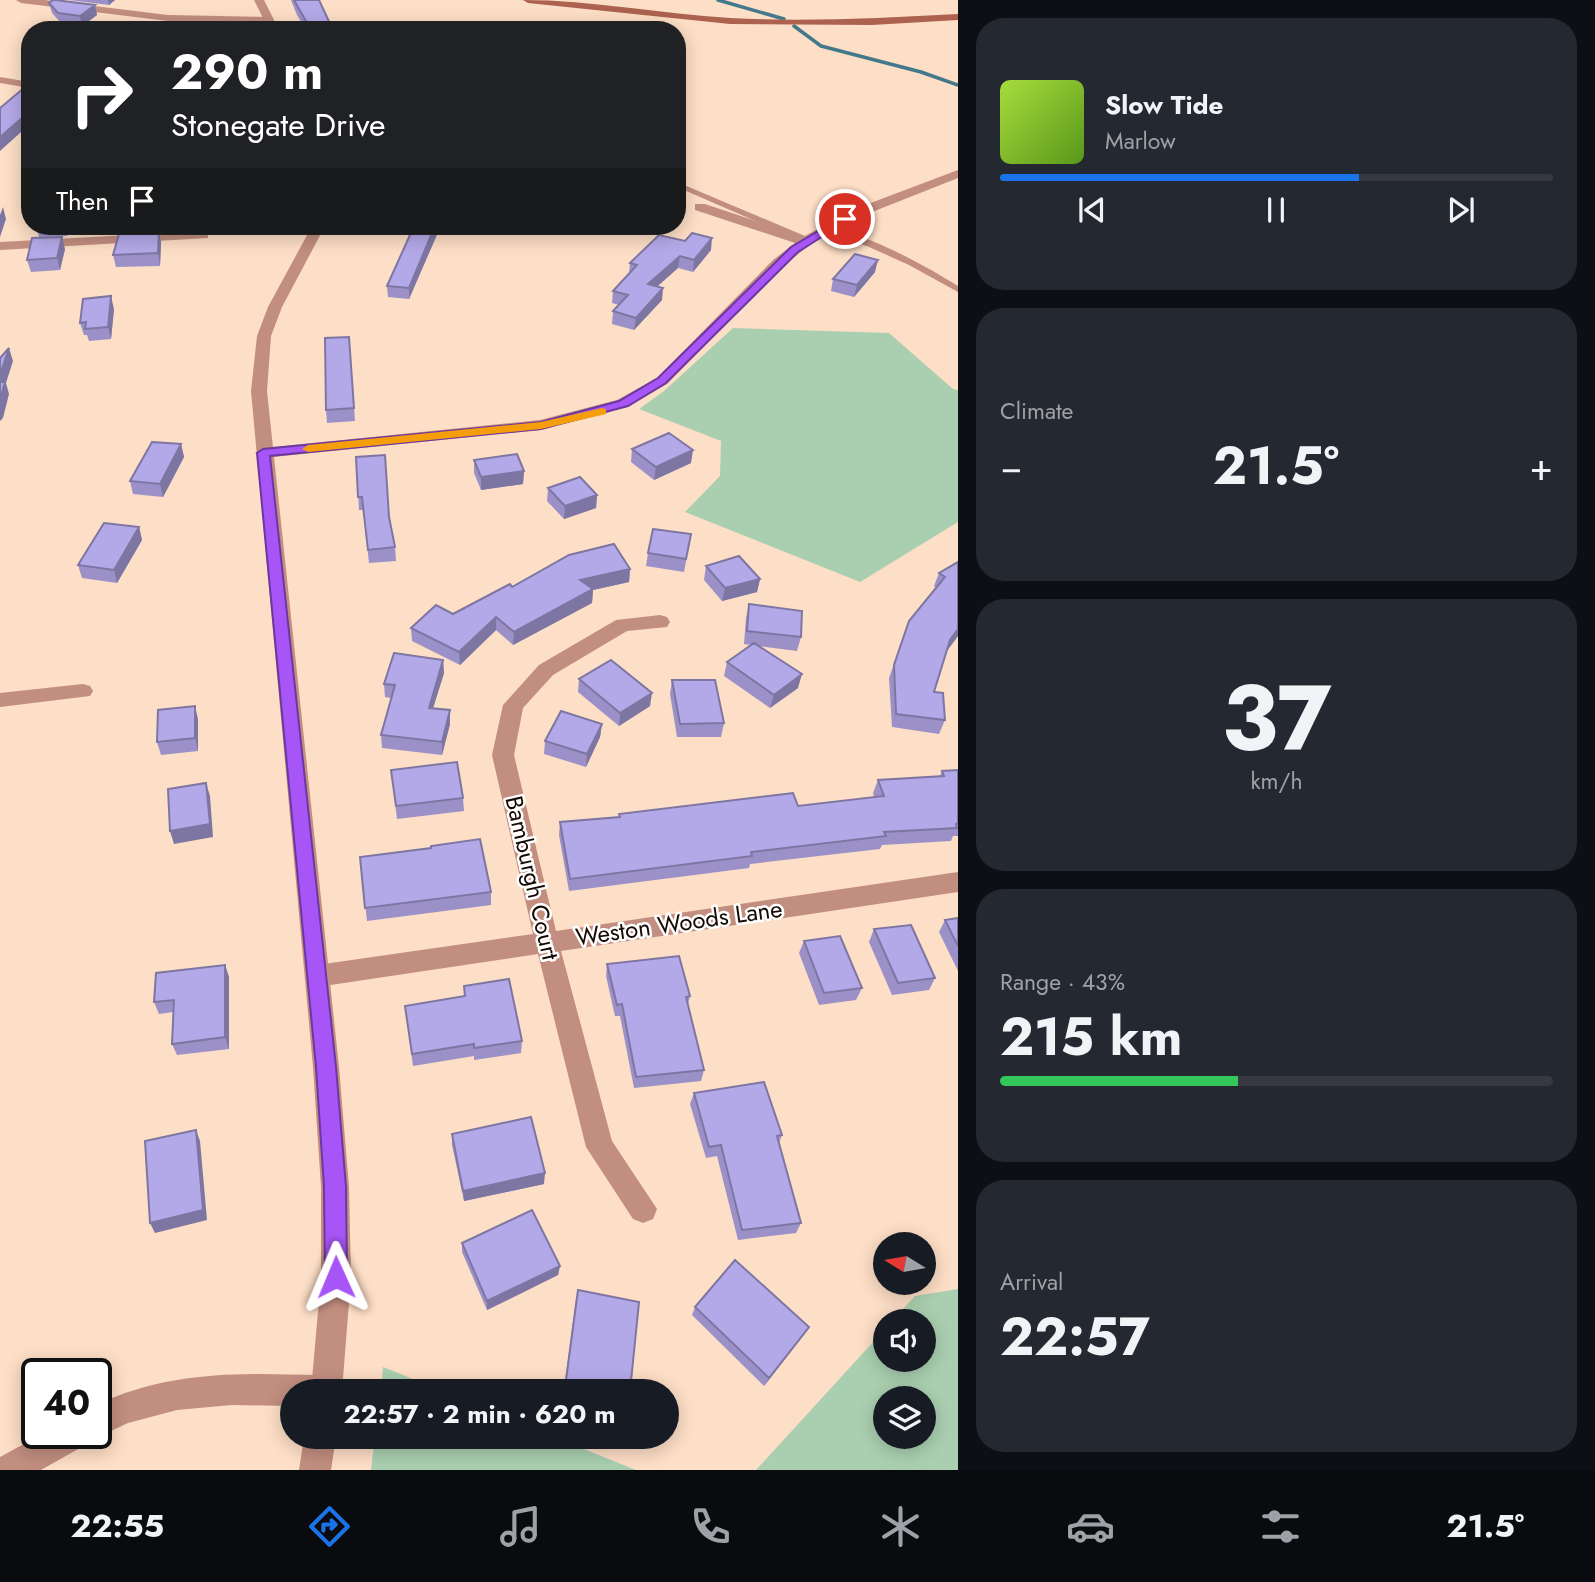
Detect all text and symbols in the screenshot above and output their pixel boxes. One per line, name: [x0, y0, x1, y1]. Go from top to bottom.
text: 290 m: [171, 37, 323, 107]
icon: right: [56, 49, 147, 140]
text: Slow Tide: [1105, 86, 1224, 124]
text: Stonegate Drive: [171, 102, 386, 148]
text: Marlow: [1105, 124, 1176, 158]
text: Then: [56, 182, 109, 220]
icon: arrive: [123, 182, 161, 220]
pin: [815, 189, 875, 249]
icon: previous: [1073, 191, 1111, 229]
icon: pause: [1257, 191, 1295, 229]
icon: next: [1442, 191, 1480, 229]
icon: arrive: [826, 200, 864, 238]
text: Climate: [1000, 394, 1073, 428]
text: 21.5°: [1213, 428, 1339, 504]
text: −: [1000, 439, 1022, 494]
text: +: [1530, 439, 1553, 494]
text: 37: [1221, 653, 1332, 784]
text: km/h: [1251, 764, 1302, 798]
street label: Bamburgh Court: [497, 792, 568, 964]
street label: Weston Woods Lane: [573, 891, 785, 954]
text: Range · 43%: [1000, 965, 1125, 999]
text: 215 km: [1000, 999, 1182, 1075]
north arrow: [873, 1232, 936, 1295]
map controls: [873, 1232, 936, 1449]
position arrow: [299, 1240, 373, 1314]
text: Arrival: [1000, 1265, 1063, 1299]
text: 22:57: [1000, 1299, 1150, 1375]
button: sound: [873, 1309, 936, 1372]
speed limit sign: 40: [21, 1358, 112, 1449]
button: layers: [873, 1386, 936, 1449]
text: 22:57 · 2 min · 620 m: [344, 1395, 615, 1433]
icon: directions: [305, 1502, 354, 1551]
icon: music: [496, 1502, 545, 1551]
icon: phone: [686, 1502, 735, 1551]
icon: climate: [876, 1502, 925, 1551]
icon: car: [1066, 1502, 1115, 1551]
icon: filters: [1256, 1502, 1305, 1551]
text: 22:55: [71, 1503, 164, 1549]
text: 21.5°: [1447, 1503, 1524, 1549]

